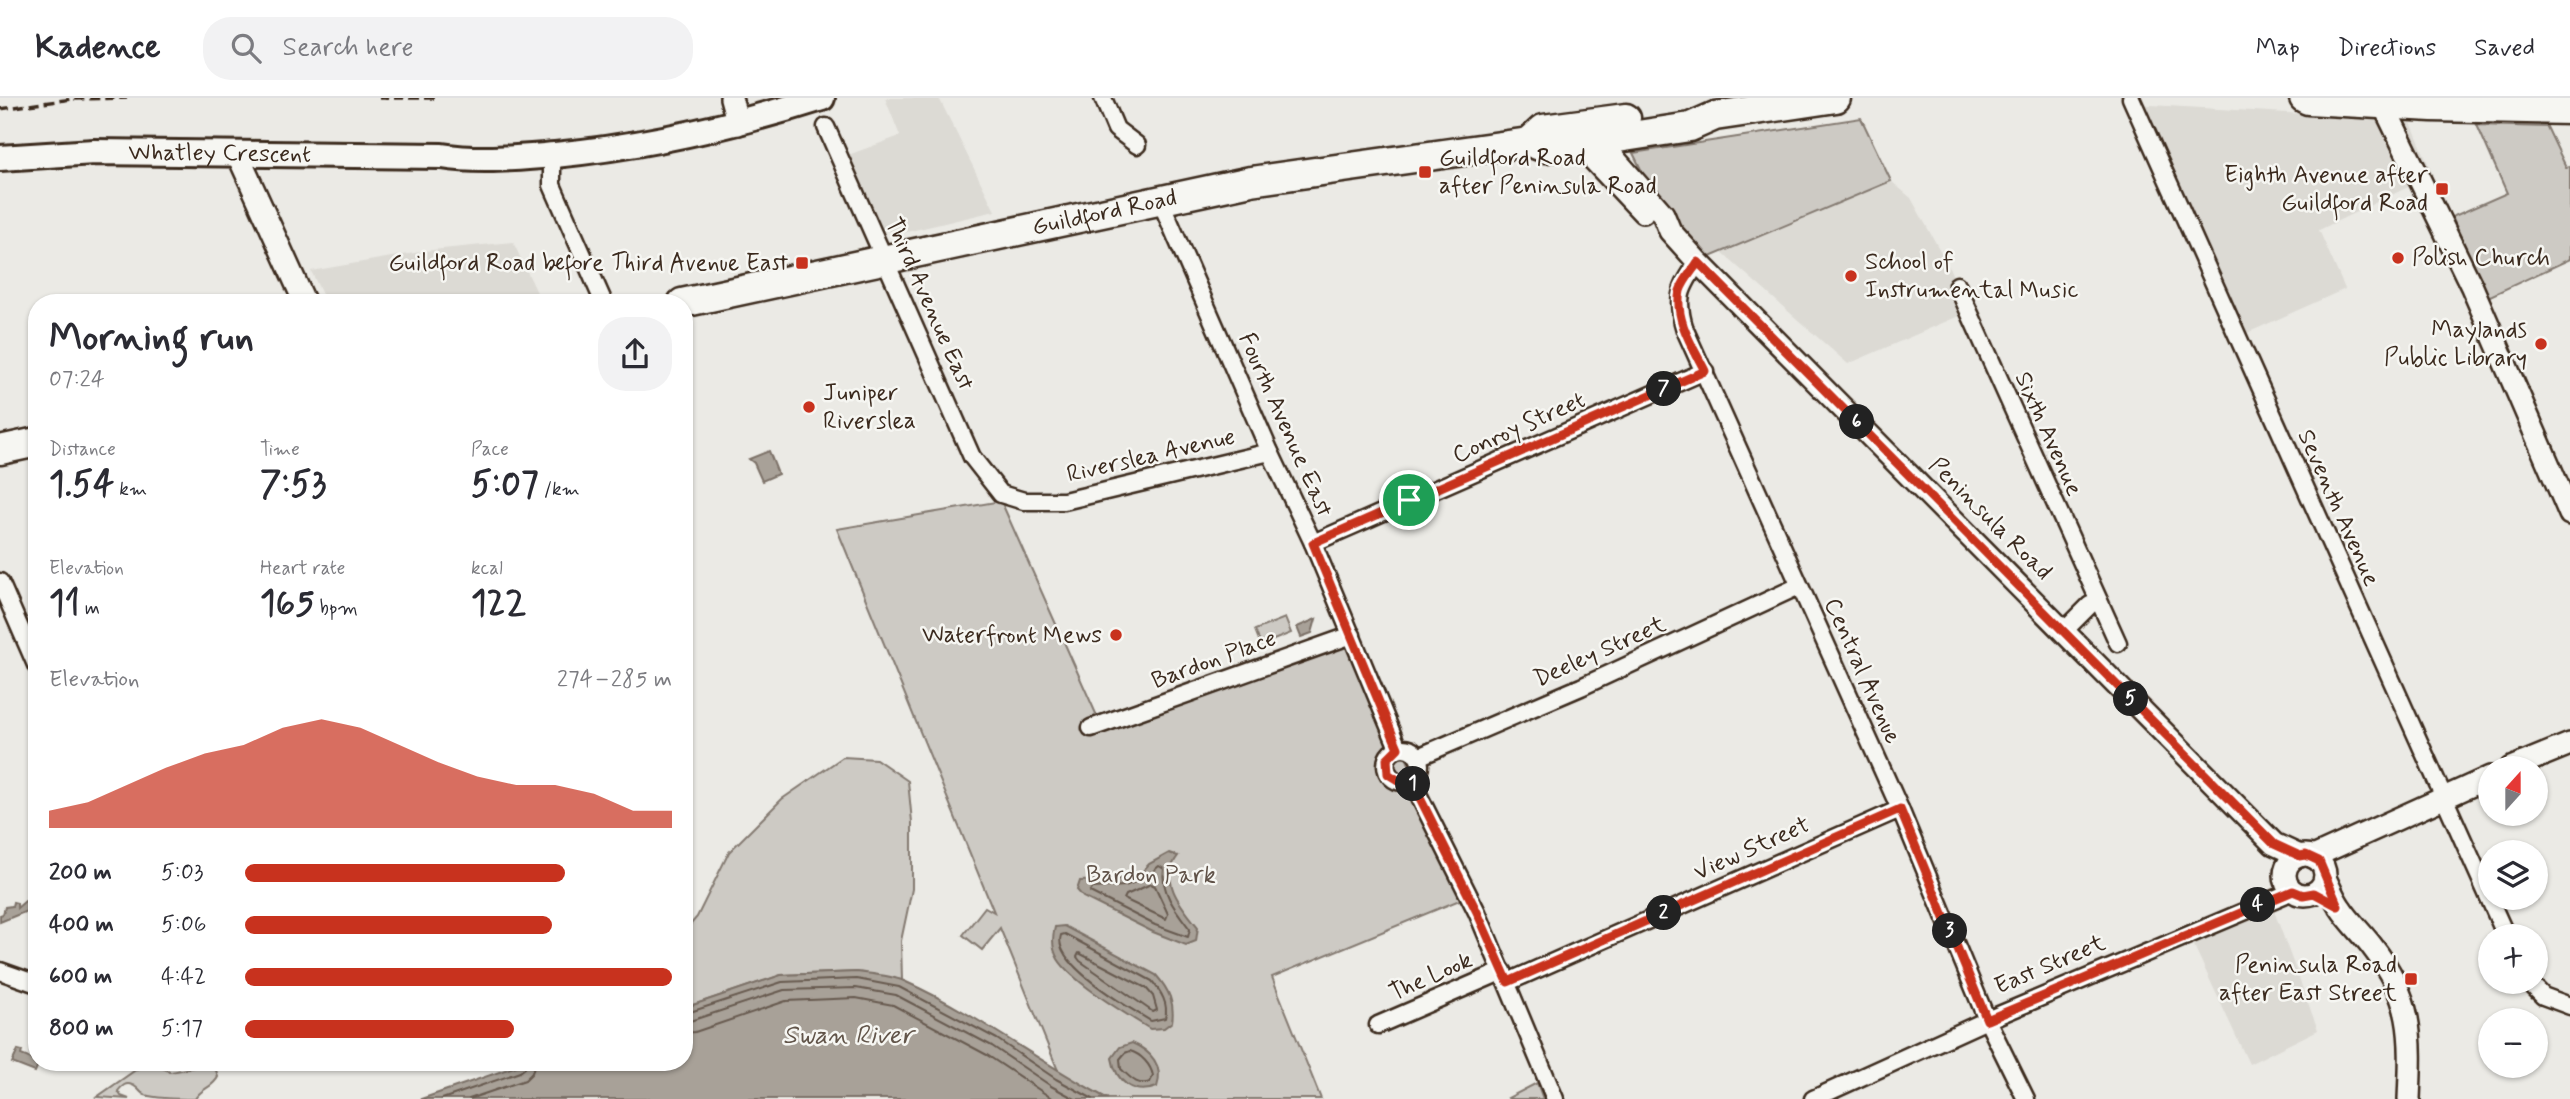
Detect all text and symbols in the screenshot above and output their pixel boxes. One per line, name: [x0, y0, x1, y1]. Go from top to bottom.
search box: [203, 17, 693, 80]
text: Kadence: [35, 26, 161, 70]
icon: search: [227, 29, 265, 67]
text: Search here: [283, 31, 413, 65]
text: Map: [2256, 33, 2300, 64]
text: Directions: [2338, 33, 2436, 64]
text: Saved: [2474, 33, 2535, 64]
street label: Whatley Crescent: [128, 137, 311, 170]
place label: Guildford Road after Peninsula Road: [1439, 143, 1657, 202]
place label: Eighth Avenue after Guildford Road: [2224, 160, 2429, 221]
marker: Guildford Road after Peninsula Road: [1417, 164, 1433, 180]
marker: Eighth Avenue after Guildford Road: [2434, 181, 2450, 197]
street label: Guildford Road: [1029, 182, 1179, 243]
street label: Third Avenue East: [877, 213, 981, 396]
place label: Polish Church: [2412, 243, 2550, 274]
place label: School of Instrumental Music: [1865, 247, 2078, 306]
place label: Guildford Road before Third Avenue East: [388, 248, 788, 281]
marker: Polish Church: [2390, 250, 2406, 266]
marker: Guildford Road before Third Avenue East: [794, 255, 810, 271]
marker: School of Instrumental Music: [1843, 268, 1859, 284]
text: Morning run: [49, 314, 254, 363]
place label: Maylands Public Library: [2384, 315, 2527, 374]
button: share: [598, 317, 672, 391]
street label: Fourth Avenue East: [1230, 328, 1340, 522]
marker: Maylands Public Library: [2533, 336, 2549, 352]
text: 07:24: [49, 365, 105, 395]
street label: Sixth Avenue: [2007, 367, 2089, 501]
pin: 7: [1646, 372, 1682, 406]
text: 7: [1658, 376, 1669, 401]
place label: Juniper Riverslea: [823, 378, 916, 437]
street label: Conroy Street: [1448, 385, 1590, 471]
marker: Juniper Riverslea: [801, 399, 817, 415]
pin: 6: [1840, 404, 1874, 440]
text: 6: [1852, 409, 1861, 434]
street label: Riverslea Avenue: [1064, 422, 1238, 490]
street label: Seventh Avenue: [2290, 425, 2386, 591]
text: Distance: [49, 437, 116, 462]
text: Time: [260, 437, 300, 462]
text: Pace: [471, 437, 509, 462]
street label: Peninsula Road: [1922, 451, 2058, 587]
text: 1.54: [49, 462, 114, 508]
text: 7:53: [260, 462, 326, 508]
text: 5:07: [471, 462, 539, 508]
pin: [1379, 470, 1439, 530]
text: km: [114, 477, 147, 502]
text: /km: [539, 477, 580, 502]
icon: arrive: [1390, 481, 1428, 519]
text: Elevation: [49, 556, 124, 581]
text: Heart rate: [260, 556, 345, 581]
text: kcal: [471, 556, 503, 581]
text: 11: [49, 581, 80, 627]
text: 165: [260, 581, 314, 627]
text: 122: [471, 581, 526, 627]
street label: Central Avenue: [1816, 593, 1908, 749]
text: m: [80, 596, 100, 621]
text: bpm: [314, 596, 358, 621]
street label: Deeley Street: [1529, 609, 1671, 695]
place label: Waterfront Mews: [922, 620, 1102, 651]
street label: Bardon Place: [1147, 623, 1281, 697]
marker: Waterfront Mews: [1108, 627, 1124, 643]
text: Elevation: [49, 665, 140, 695]
text: 274–285 m: [557, 665, 672, 695]
pin: 5: [2114, 682, 2148, 716]
text: 5: [2125, 686, 2136, 711]
north arrow: [2478, 756, 2548, 826]
map controls: [2478, 756, 2548, 1078]
pin: 1: [1396, 766, 1430, 802]
text: 1: [1408, 771, 1417, 796]
street label: View Street: [1689, 810, 1815, 888]
button: layers: [2478, 840, 2548, 910]
text: 200 m: [49, 858, 112, 888]
text: 5:03: [161, 858, 204, 888]
park label: Bardon Park: [1086, 860, 1216, 891]
pin: 4: [2240, 888, 2276, 922]
text: 4: [2252, 892, 2263, 917]
pin: 2: [1646, 896, 1682, 930]
text: 2: [1659, 900, 1668, 925]
text: 400 m: [49, 910, 114, 940]
text: 5:06: [161, 910, 207, 940]
pin: 3: [1932, 914, 1968, 948]
text: 3: [1945, 918, 1954, 943]
button: +: [2478, 924, 2548, 994]
street label: East Street: [1990, 928, 2110, 1002]
street label: The Look: [1385, 945, 1477, 1009]
place label: Peninsula Road after East Street: [2219, 950, 2397, 1009]
text: 600 m: [49, 962, 112, 992]
text: 4:42: [161, 962, 206, 992]
marker: Peninsula Road after East Street: [2403, 971, 2419, 987]
button: −: [2478, 1008, 2548, 1078]
text: 800 m: [49, 1014, 113, 1044]
text: 5:17: [161, 1014, 203, 1044]
water label: Swan River: [783, 1019, 917, 1053]

